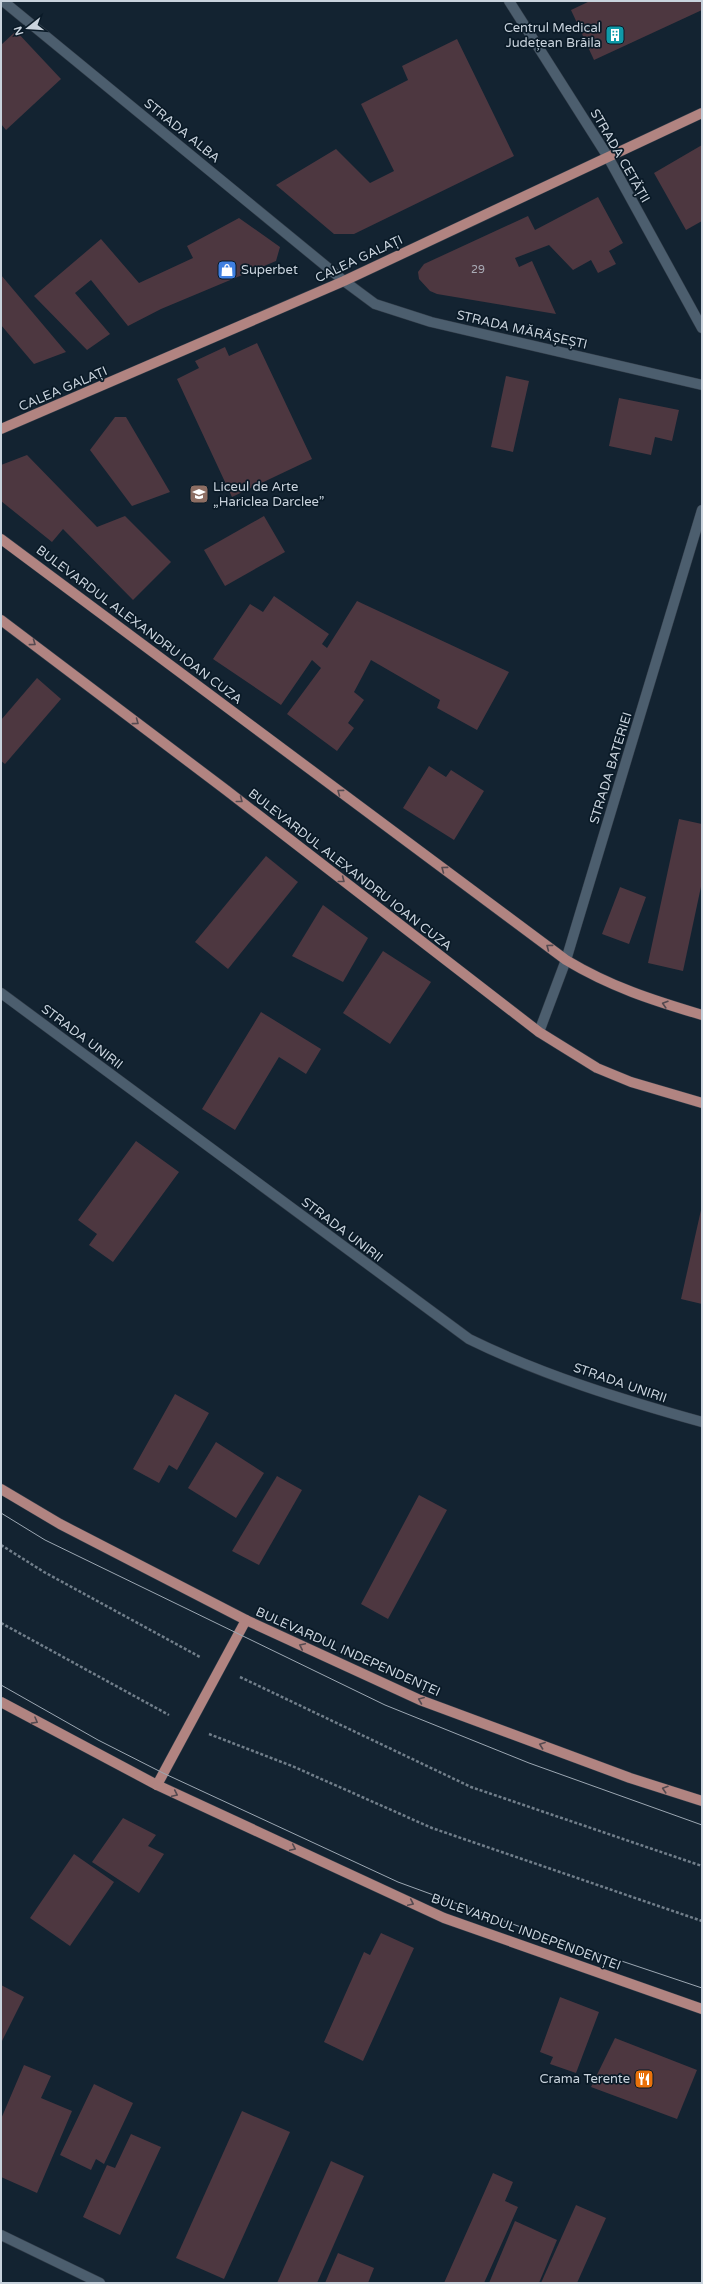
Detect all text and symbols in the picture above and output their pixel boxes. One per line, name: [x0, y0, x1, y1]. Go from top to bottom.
north arrow: [8, 8, 48, 48]
place label: Centrul Medical Județean Brăila: [504, 20, 601, 51]
building icon: Centrul Medical Județean Brăila: [604, 24, 626, 46]
text: N: [11, 25, 26, 37]
street label: STRADA ALBA: [141, 96, 223, 167]
street label: STRADA CETĂȚII: [587, 106, 653, 206]
street label: CALEA GALAȚI: [313, 232, 405, 286]
shop icon: Superbet: [216, 259, 238, 281]
place label: Superbet: [241, 262, 298, 278]
house number: 29: [471, 263, 485, 276]
street label: STRADA MĂRĂȘEȘTI: [455, 307, 589, 353]
street label: CALEA GALAȚI: [16, 363, 110, 415]
place label: Liceul de Arte „Hariclea Darclee”: [213, 479, 324, 510]
school or university icon: Liceul de Arte „Hariclea Darclee”: [188, 483, 210, 505]
street label: BULEVARDUL ALEXANDRU IOAN CUZA: [33, 542, 245, 708]
one-way arrow: [28, 639, 35, 646]
street label: STRADA BATERIEI: [586, 710, 636, 826]
one-way arrow: [132, 717, 139, 724]
street label: BULEVARDUL ALEXANDRU IOAN CUZA: [245, 786, 455, 955]
one-way arrow: [338, 789, 345, 796]
one-way arrow: [235, 796, 242, 803]
one-way arrow: [442, 867, 449, 874]
one-way arrow: [338, 876, 345, 883]
one-way arrow: [546, 945, 553, 952]
one-way arrow: [661, 1000, 668, 1009]
street label: STRADA UNIRII: [38, 1001, 126, 1073]
street label: STRADA UNIRII: [298, 1194, 386, 1266]
street label: STRADA UNIRII: [571, 1360, 669, 1406]
street label: BULEVARDUL INDEPENDENȚEI: [253, 1604, 443, 1700]
one-way arrow: [299, 1643, 307, 1651]
one-way arrow: [417, 1697, 424, 1705]
one-way arrow: [31, 1716, 38, 1723]
one-way arrow: [539, 1742, 546, 1750]
one-way arrow: [662, 1785, 669, 1794]
one-way arrow: [171, 1789, 179, 1797]
one-way arrow: [289, 1843, 297, 1851]
street label: BULEVARDUL INDEPENDENȚEI: [429, 1890, 623, 1974]
one-way arrow: [407, 1898, 415, 1906]
restaurant icon: Crama Terente: [633, 2068, 655, 2090]
place label: Crama Terente: [540, 2071, 630, 2087]

